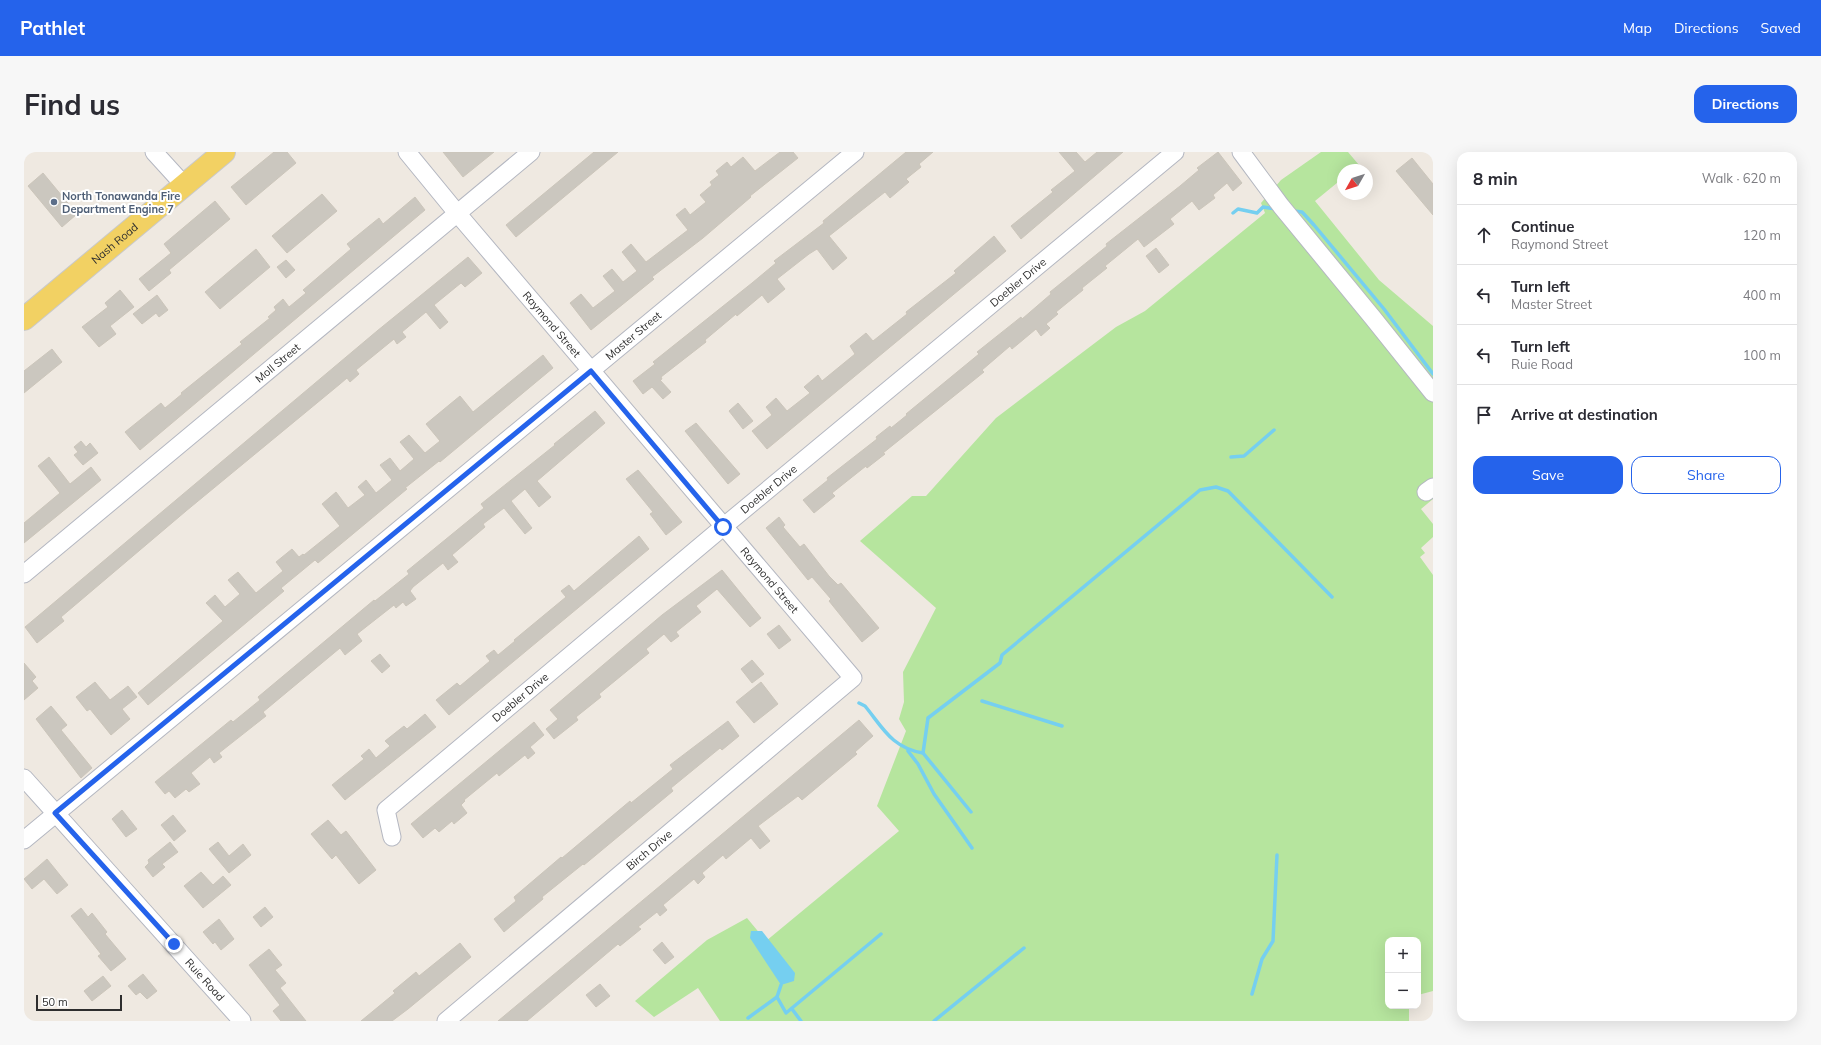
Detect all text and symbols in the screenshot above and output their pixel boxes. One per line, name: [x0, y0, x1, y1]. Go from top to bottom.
text: Pathlet: [20, 16, 85, 40]
text: Map: [1623, 19, 1652, 37]
text: Directions: [1674, 19, 1739, 37]
text: Saved: [1761, 19, 1801, 37]
button: Directions: [1694, 85, 1797, 123]
text: Find us: [24, 87, 120, 122]
north arrow: [1337, 164, 1373, 200]
text: 8 min: [1473, 168, 1518, 189]
text: Walk · 620 m: [1702, 170, 1781, 186]
place label: North Tonawanda Fire Department Engine 7: [62, 189, 180, 216]
marker: North Tonawanda Fire Department Engine 7: [49, 197, 59, 207]
text: Continue: [1511, 217, 1574, 236]
street label: Nash Road: [88, 220, 141, 267]
icon: ahead: [1473, 224, 1495, 246]
text: 120 m: [1743, 227, 1781, 243]
text: Raymond Street: [1511, 236, 1608, 252]
street label: Doebler Drive: [987, 255, 1049, 310]
text: Turn left: [1511, 277, 1570, 296]
icon: left: [1473, 284, 1495, 306]
text: 400 m: [1743, 287, 1781, 303]
street label: Raymond Street: [520, 288, 584, 360]
text: Master Street: [1511, 296, 1592, 312]
street label: Master Street: [602, 308, 664, 363]
text: Turn left: [1511, 337, 1570, 356]
street label: Moll Street: [252, 340, 303, 386]
icon: left: [1473, 344, 1495, 366]
text: 100 m: [1743, 347, 1781, 363]
text: Ruie Road: [1511, 356, 1573, 372]
icon: arrive: [1473, 404, 1495, 426]
text: Arrive at destination: [1511, 405, 1658, 424]
button: Save: [1473, 456, 1623, 494]
button: Share: [1631, 456, 1781, 494]
street label: Doebler Drive: [738, 462, 800, 517]
route start: [714, 518, 732, 536]
street label: Raymond Street: [738, 544, 802, 616]
street label: Doebler Drive: [489, 670, 551, 725]
street label: Birch Drive: [623, 827, 675, 873]
route end: [165, 935, 183, 953]
map controls: [1385, 937, 1421, 1009]
button: +: [1385, 937, 1421, 973]
street label: Ruie Road: [182, 956, 228, 1004]
button: −: [1385, 973, 1421, 1009]
scale bar: [36, 993, 122, 1012]
text: 50 m: [42, 995, 68, 1009]

